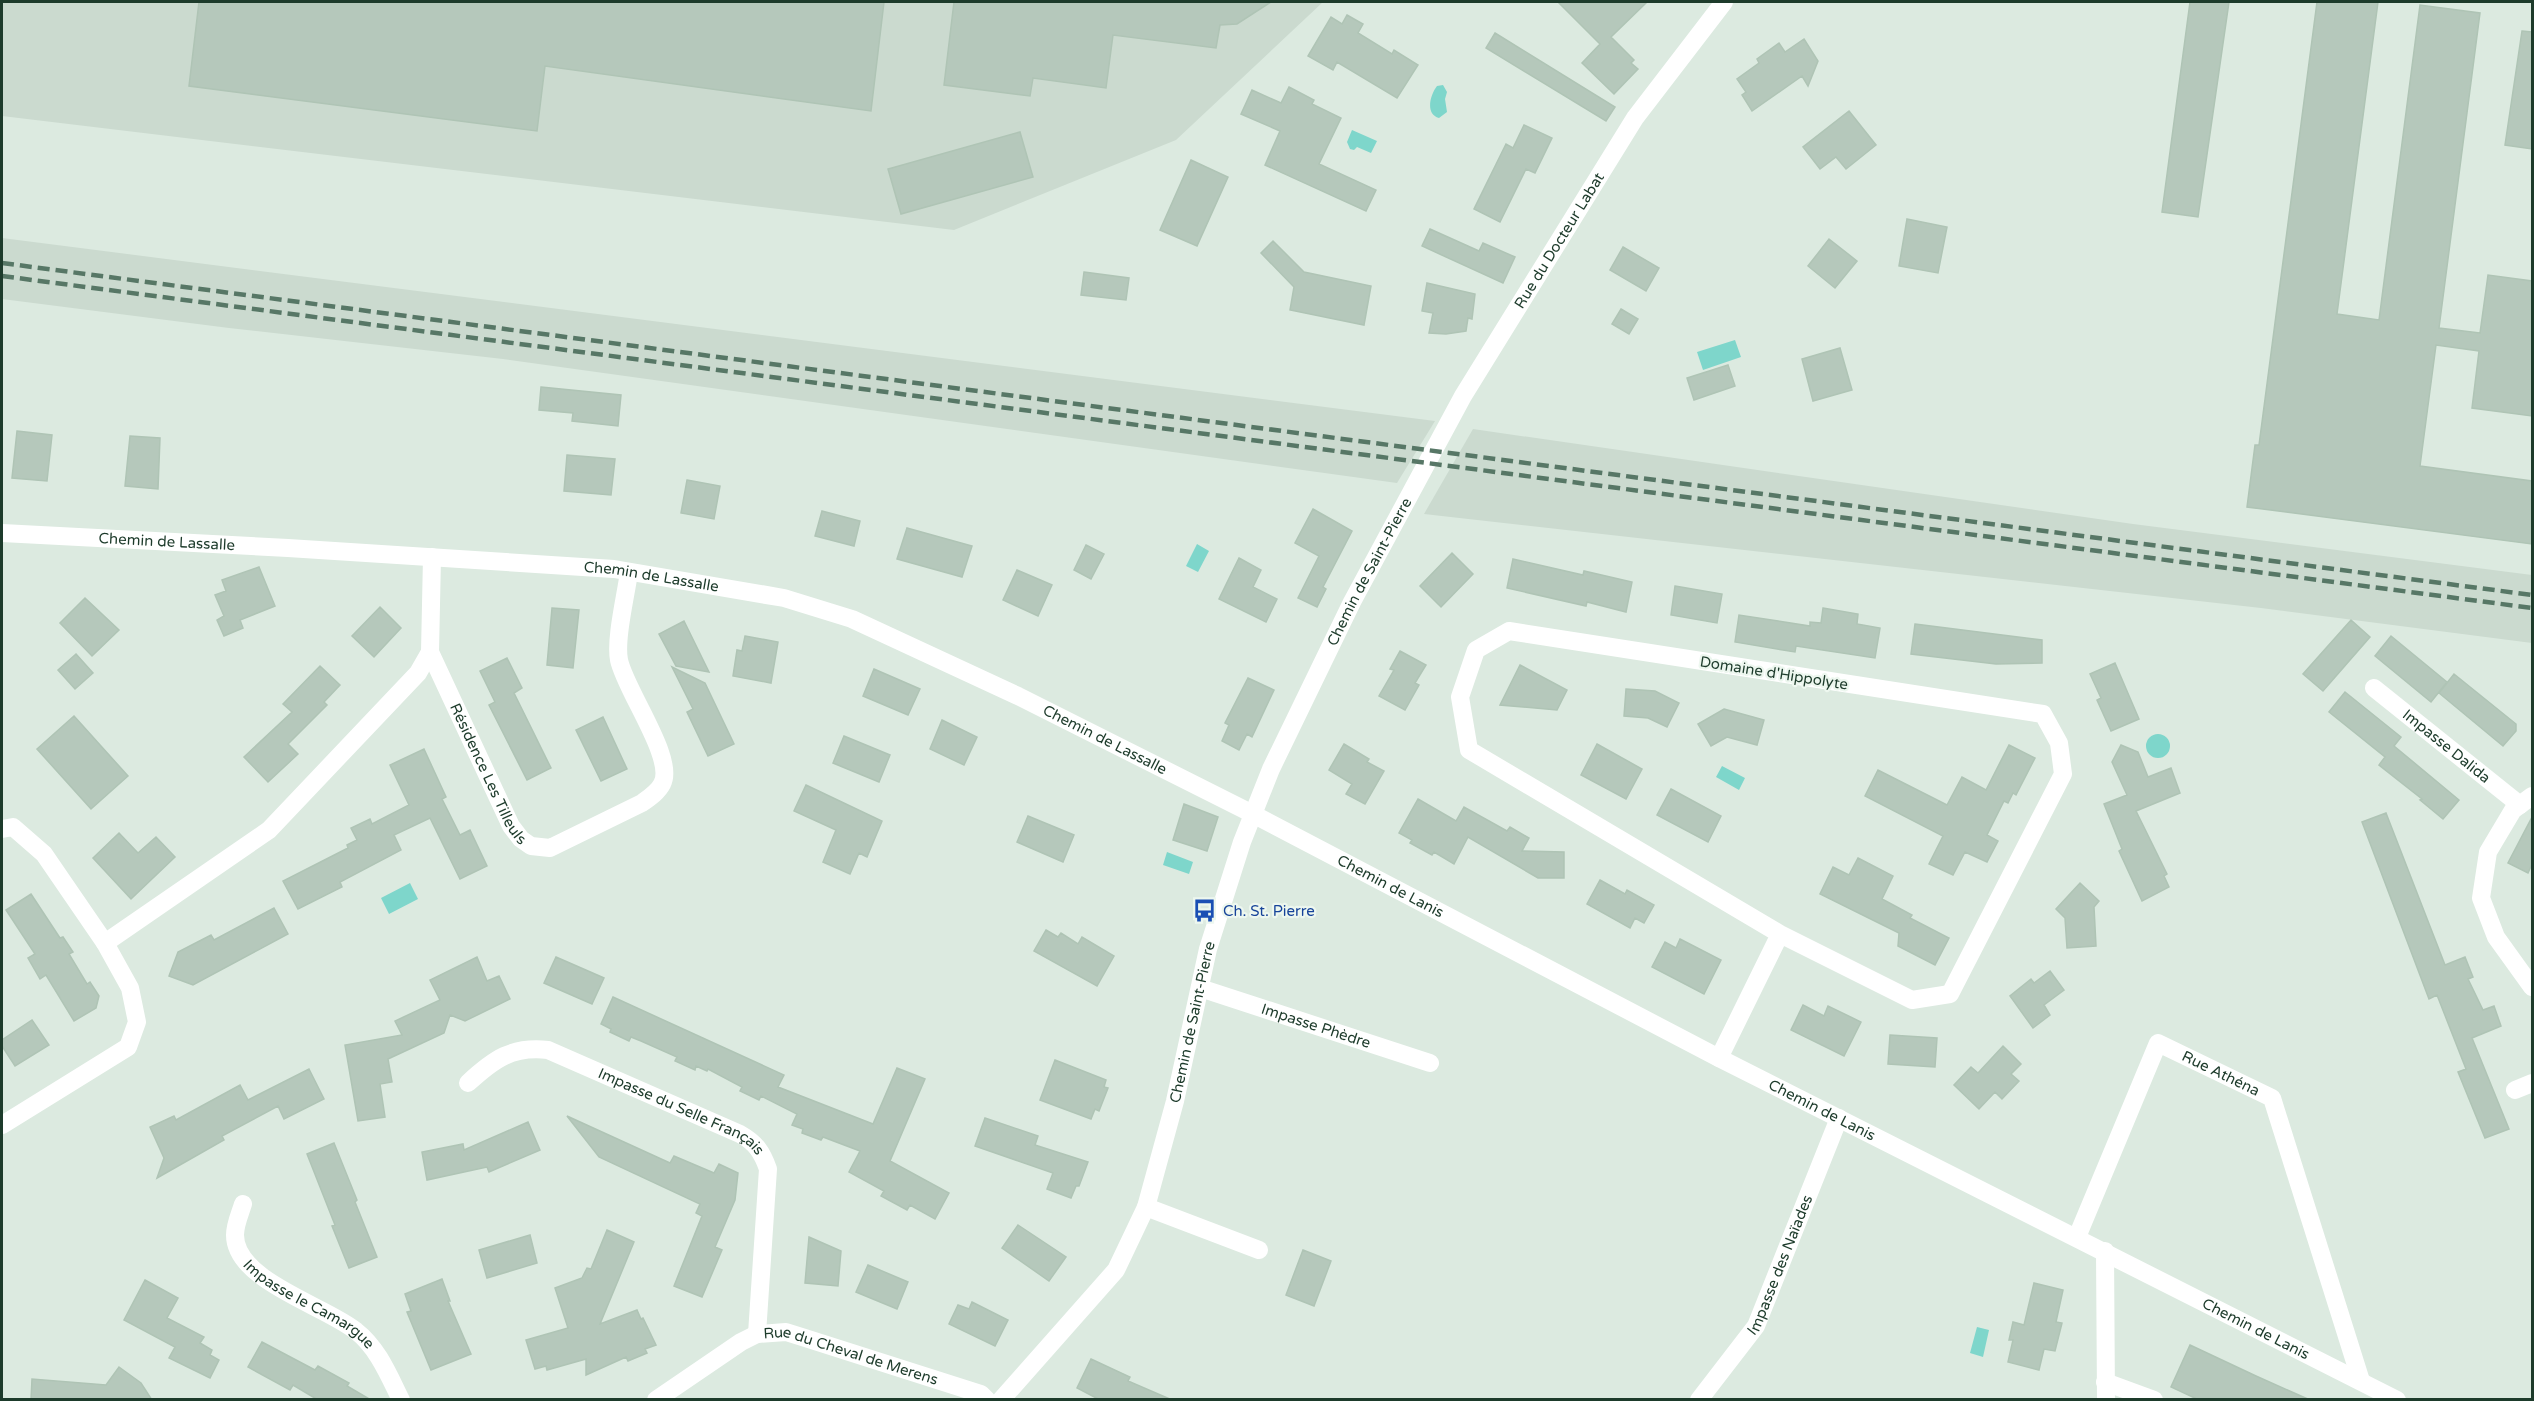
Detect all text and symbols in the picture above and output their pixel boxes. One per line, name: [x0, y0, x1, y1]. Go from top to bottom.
street label: Rue du Docteur Labat: [1510, 169, 1608, 312]
street label: Chemin de Saint-Pierre: [1323, 495, 1416, 649]
street label: Chemin de Lassalle: [98, 529, 235, 554]
street label: Chemin de Lassalle: [583, 558, 720, 596]
street label: Domaine d'Hippolyte: [1699, 652, 1849, 694]
street label: Résidence Les Tilleuls: [446, 700, 529, 849]
street label: Chemin de Lassalle: [1040, 701, 1170, 778]
street label: Impasse Dalida: [2399, 705, 2494, 787]
street label: Chemin de Lanis: [1334, 851, 1447, 921]
bus stop icon: Ch. St. Pierre: [1192, 898, 1218, 924]
place label: Ch. St. Pierre: [1223, 902, 1315, 920]
street label: Chemin de Saint-Pierre: [1166, 939, 1219, 1105]
street label: Impasse Phèdre: [1259, 1000, 1373, 1052]
street label: Rue Athéna: [2179, 1047, 2263, 1100]
street label: Impasse du Selle Français: [596, 1064, 768, 1158]
street label: Chemin de Lanis: [1765, 1075, 1879, 1144]
street label: Impasse des Naïades: [1743, 1192, 1816, 1339]
street label: Impasse le Camargue: [239, 1256, 378, 1352]
street label: Chemin de Lanis: [2199, 1294, 2313, 1363]
street label: Rue du Cheval de Merens: [763, 1323, 940, 1389]

